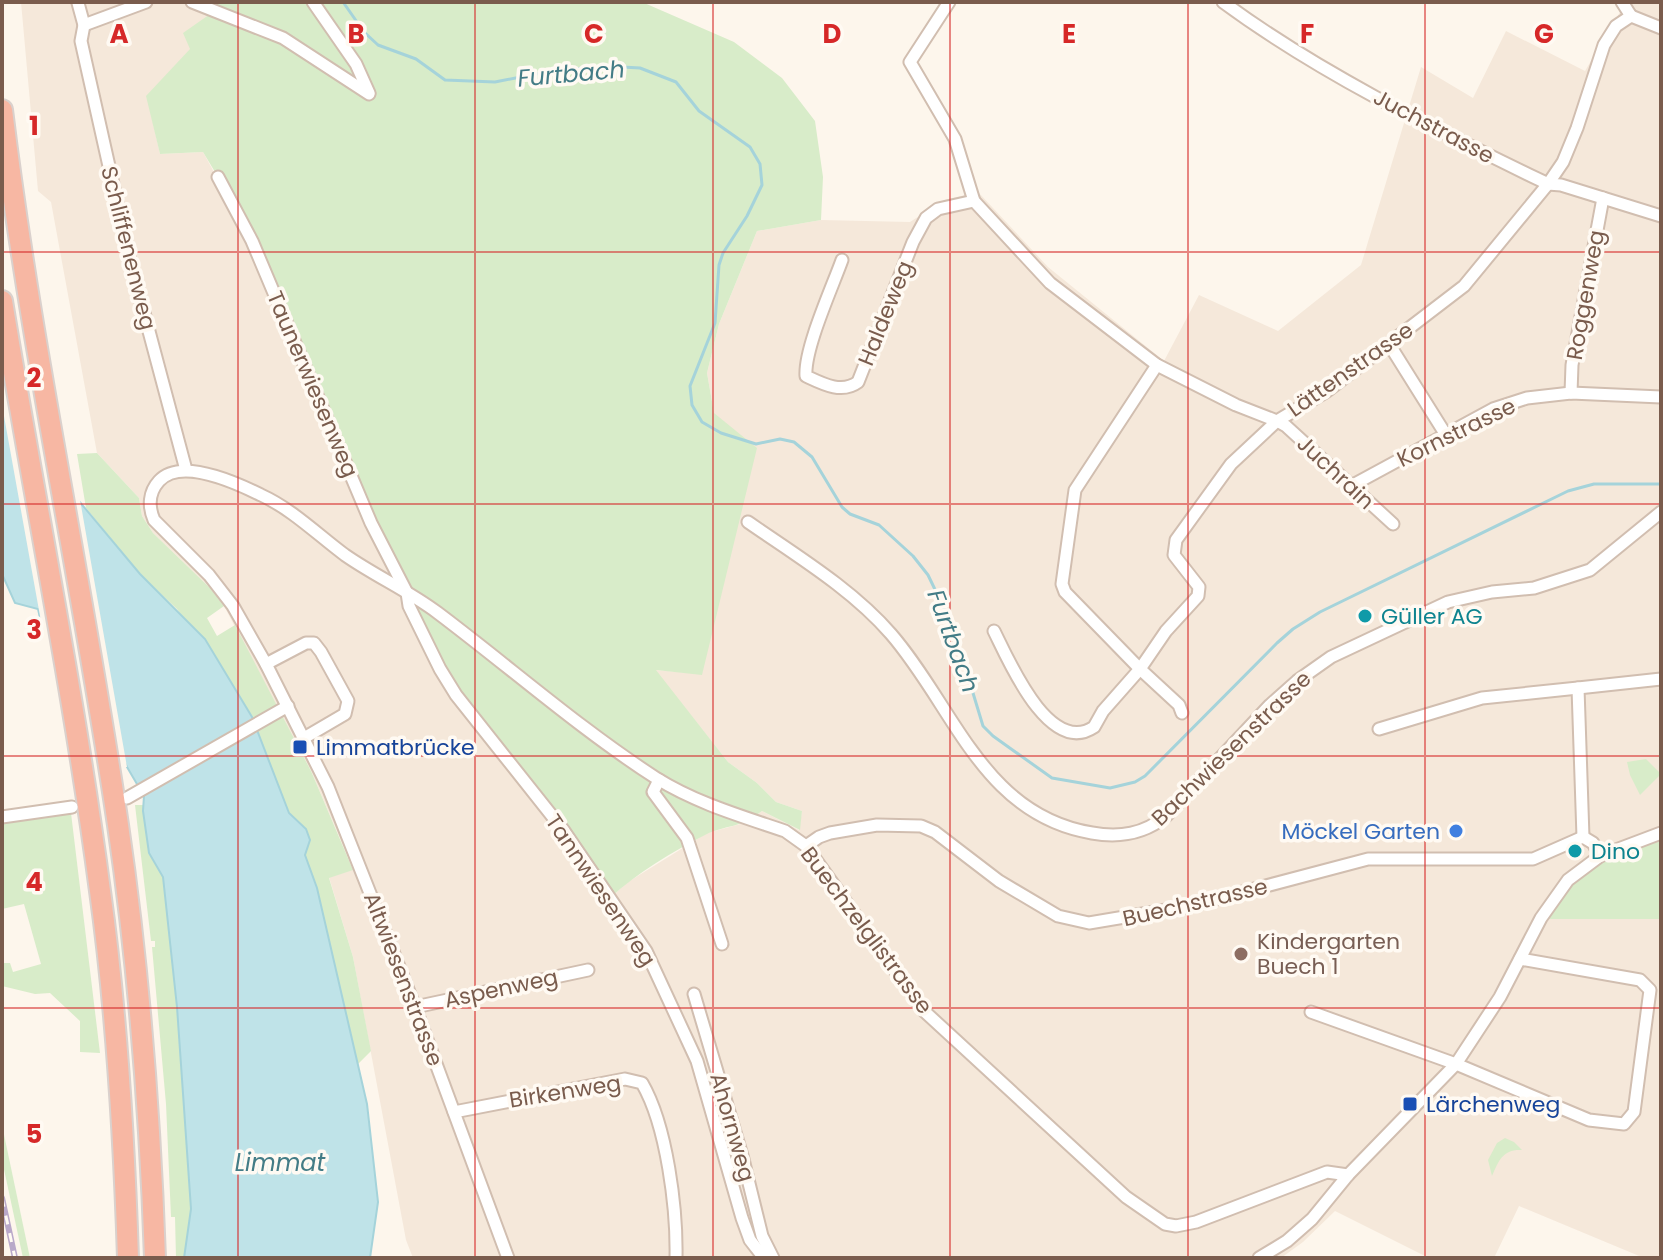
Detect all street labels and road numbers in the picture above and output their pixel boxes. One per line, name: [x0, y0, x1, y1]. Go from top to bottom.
street label: Juchstrasse: [1368, 82, 1499, 171]
street label: Schliffenenweg: [93, 163, 164, 333]
street label: Roggenweg: [1559, 228, 1612, 363]
street label: Haldeweg: [850, 256, 921, 370]
street label: Taunerwiesenweg: [259, 286, 366, 482]
street label: Lättenstrasse: [1281, 314, 1420, 424]
street label: Kornstrasse: [1392, 390, 1521, 475]
street label: Juchrain: [1290, 428, 1381, 516]
street label: Bachwiesenstrasse: [1145, 664, 1318, 833]
street label: Tannwiesenweg: [538, 808, 663, 973]
street label: Buechzelglistrasse: [793, 840, 940, 1021]
street label: Buechstrasse: [1120, 871, 1271, 934]
street label: Altwiesenstrasse: [356, 888, 451, 1070]
street label: Aspenweg: [441, 961, 561, 1016]
street label: Birkenweg: [507, 1067, 623, 1116]
street label: Ahornweg: [702, 1069, 763, 1185]

